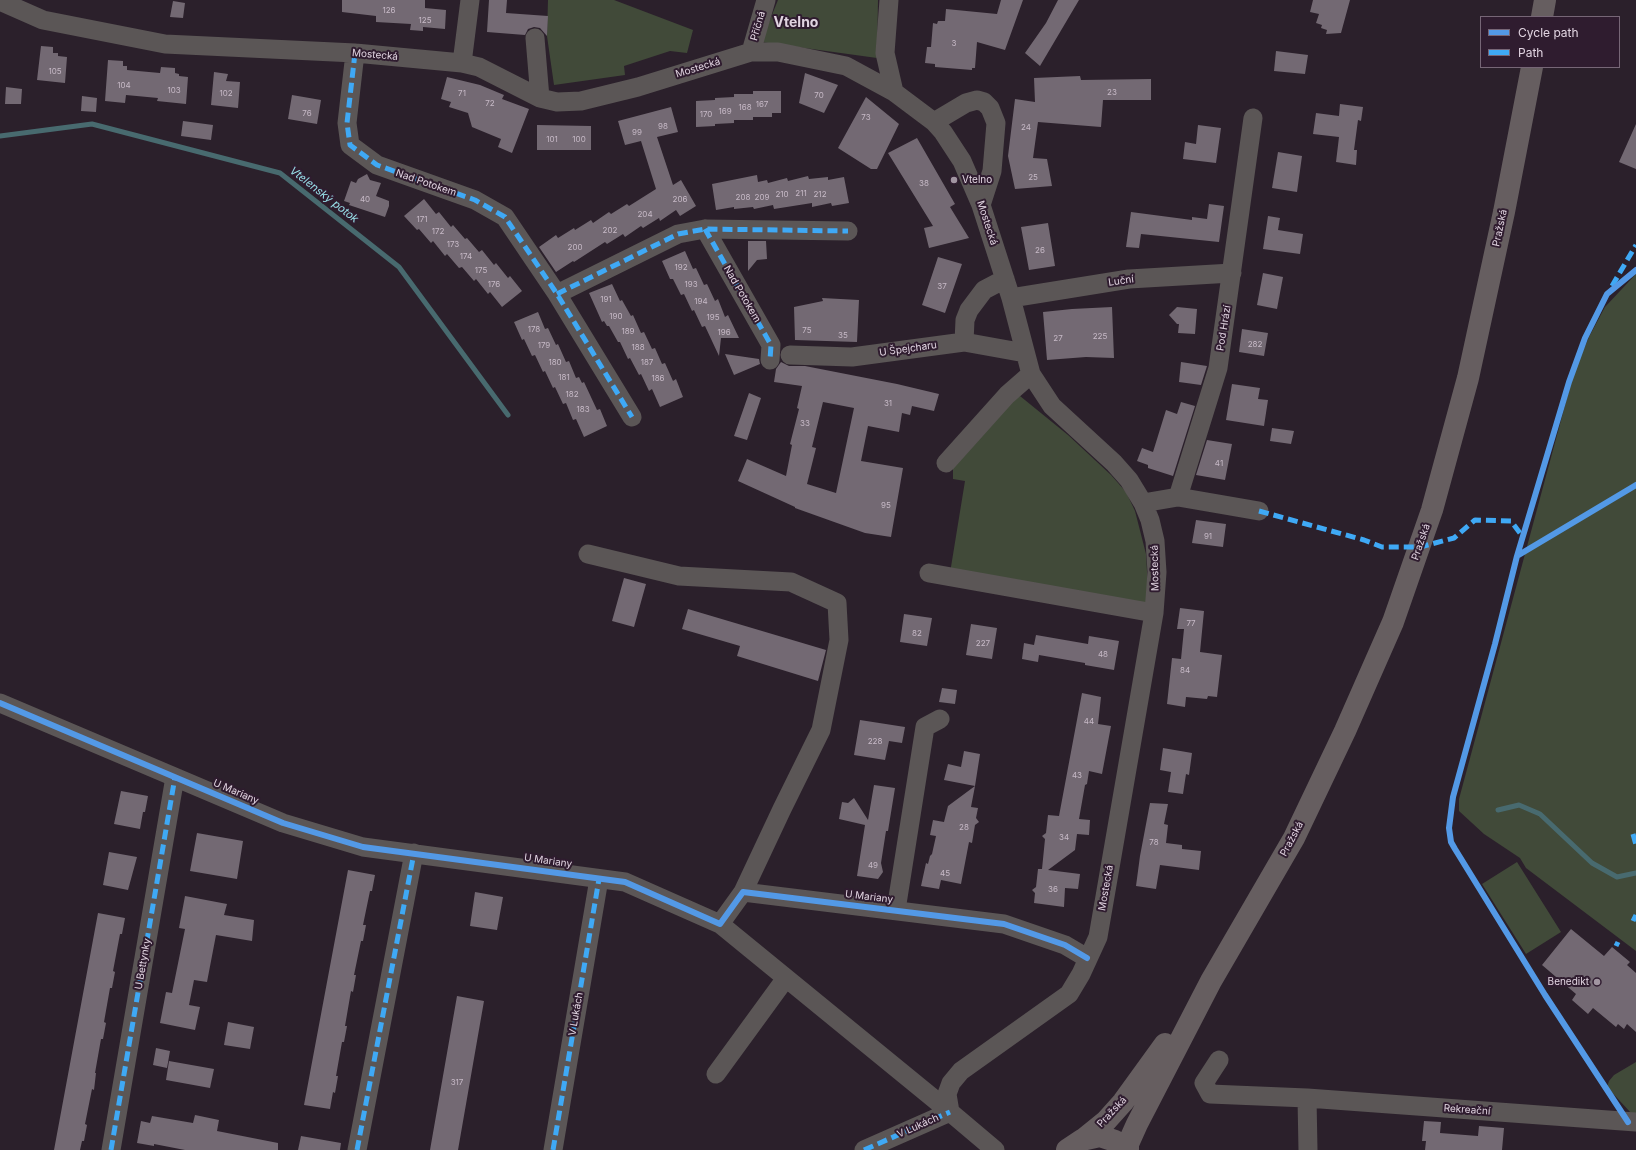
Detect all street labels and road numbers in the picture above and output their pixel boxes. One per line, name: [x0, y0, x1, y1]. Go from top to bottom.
street label: Příčná: [748, 10, 768, 42]
street label: Mostecká: [352, 47, 398, 63]
street label: Mostecká: [674, 56, 722, 80]
street label: Nad Potokem: [394, 167, 458, 199]
street label: Mostecká: [974, 199, 1000, 247]
street label: Pražská: [1490, 208, 1510, 248]
street label: Nad Potokem: [721, 264, 763, 324]
street label: Luční: [1107, 273, 1135, 289]
street label: Pod Hrází: [1214, 304, 1234, 352]
street label: U Špejcharu: [878, 339, 938, 359]
street label: Pražská: [1409, 522, 1433, 562]
street label: Mostecká: [1149, 545, 1161, 591]
street label: U Mariany: [211, 777, 261, 807]
street label: Pražská: [1278, 820, 1306, 858]
street label: U Mariany: [523, 852, 573, 870]
street label: Mostecká: [1096, 864, 1116, 912]
street label: U Mariany: [844, 888, 894, 906]
street label: U Bettynky: [133, 937, 153, 991]
street label: V Lukách: [566, 991, 586, 1037]
street label: Pražská: [1095, 1094, 1129, 1130]
street label: Rekreační: [1443, 1102, 1491, 1118]
street label: V Lukách: [895, 1112, 941, 1140]

